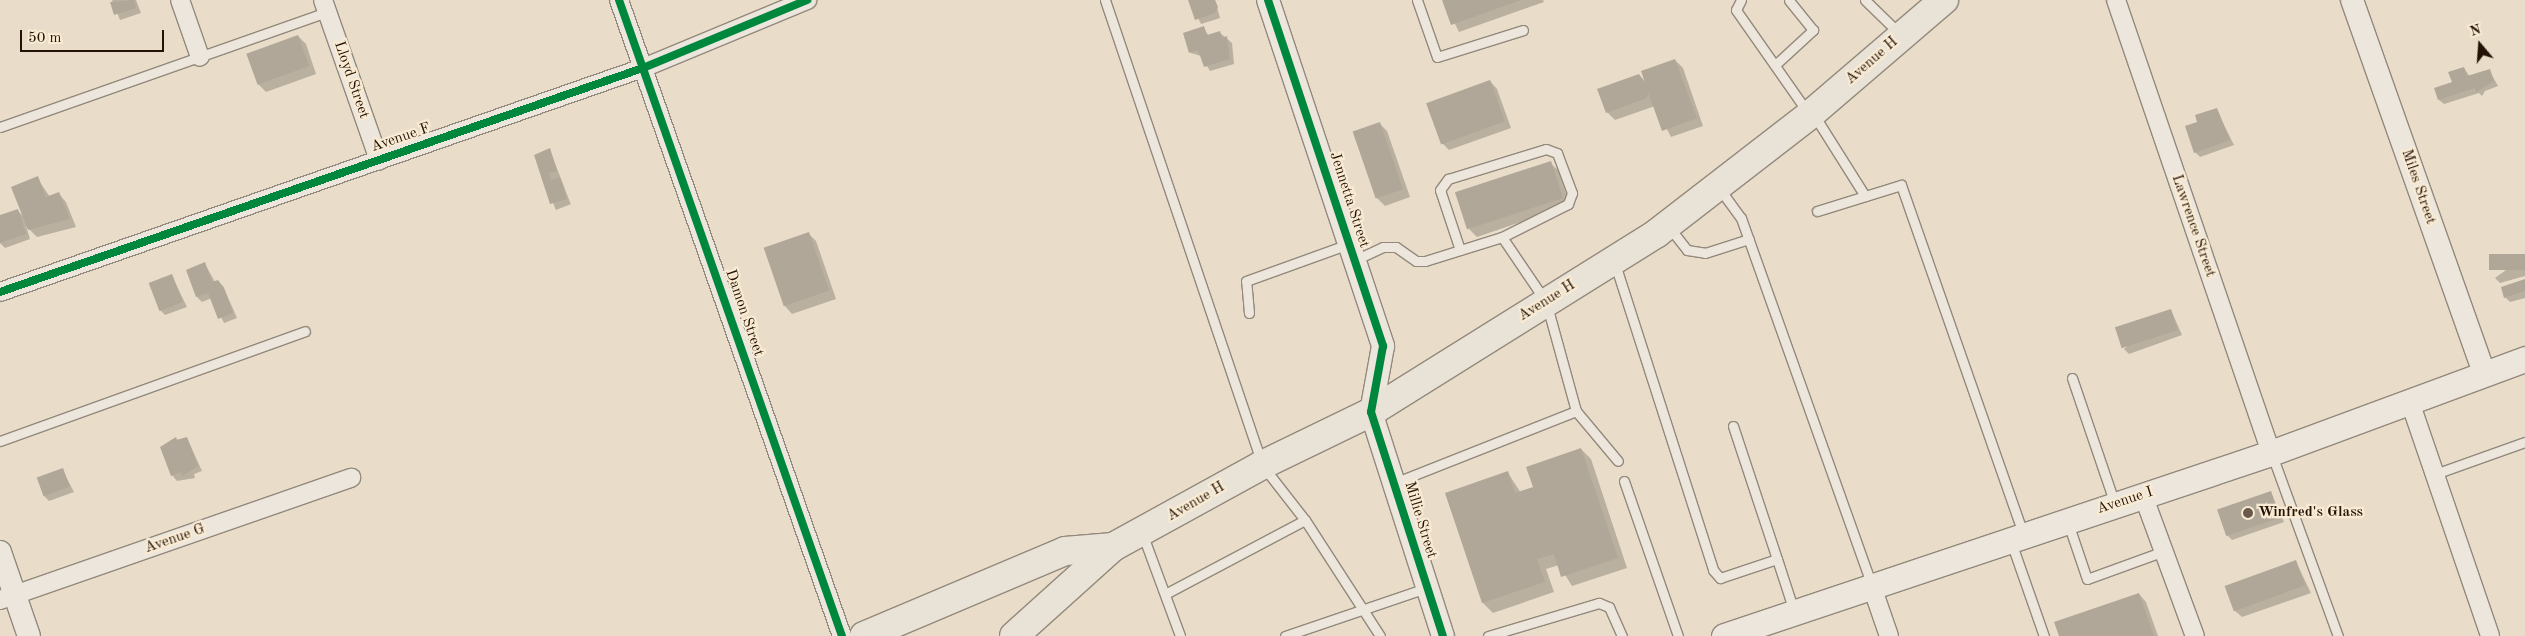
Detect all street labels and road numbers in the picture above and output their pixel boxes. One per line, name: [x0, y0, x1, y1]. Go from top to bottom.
street label: Avenue H: [1842, 33, 1902, 89]
street label: Lloyd Street: [329, 39, 373, 121]
street label: Avenue F: [369, 119, 433, 157]
street label: Miles Street: [2397, 147, 2439, 227]
street label: Jennetta Street: [1325, 150, 1373, 250]
street label: Lawrence Street: [2167, 172, 2219, 280]
street label: Damon Street: [721, 267, 767, 359]
street label: Avenue H: [1515, 277, 1579, 325]
street label: Avenue H: [1164, 478, 1228, 526]
street label: Millie Street: [1400, 479, 1440, 561]
street label: Avenue I: [2095, 484, 2155, 518]
street label: Avenue G: [142, 520, 208, 558]

